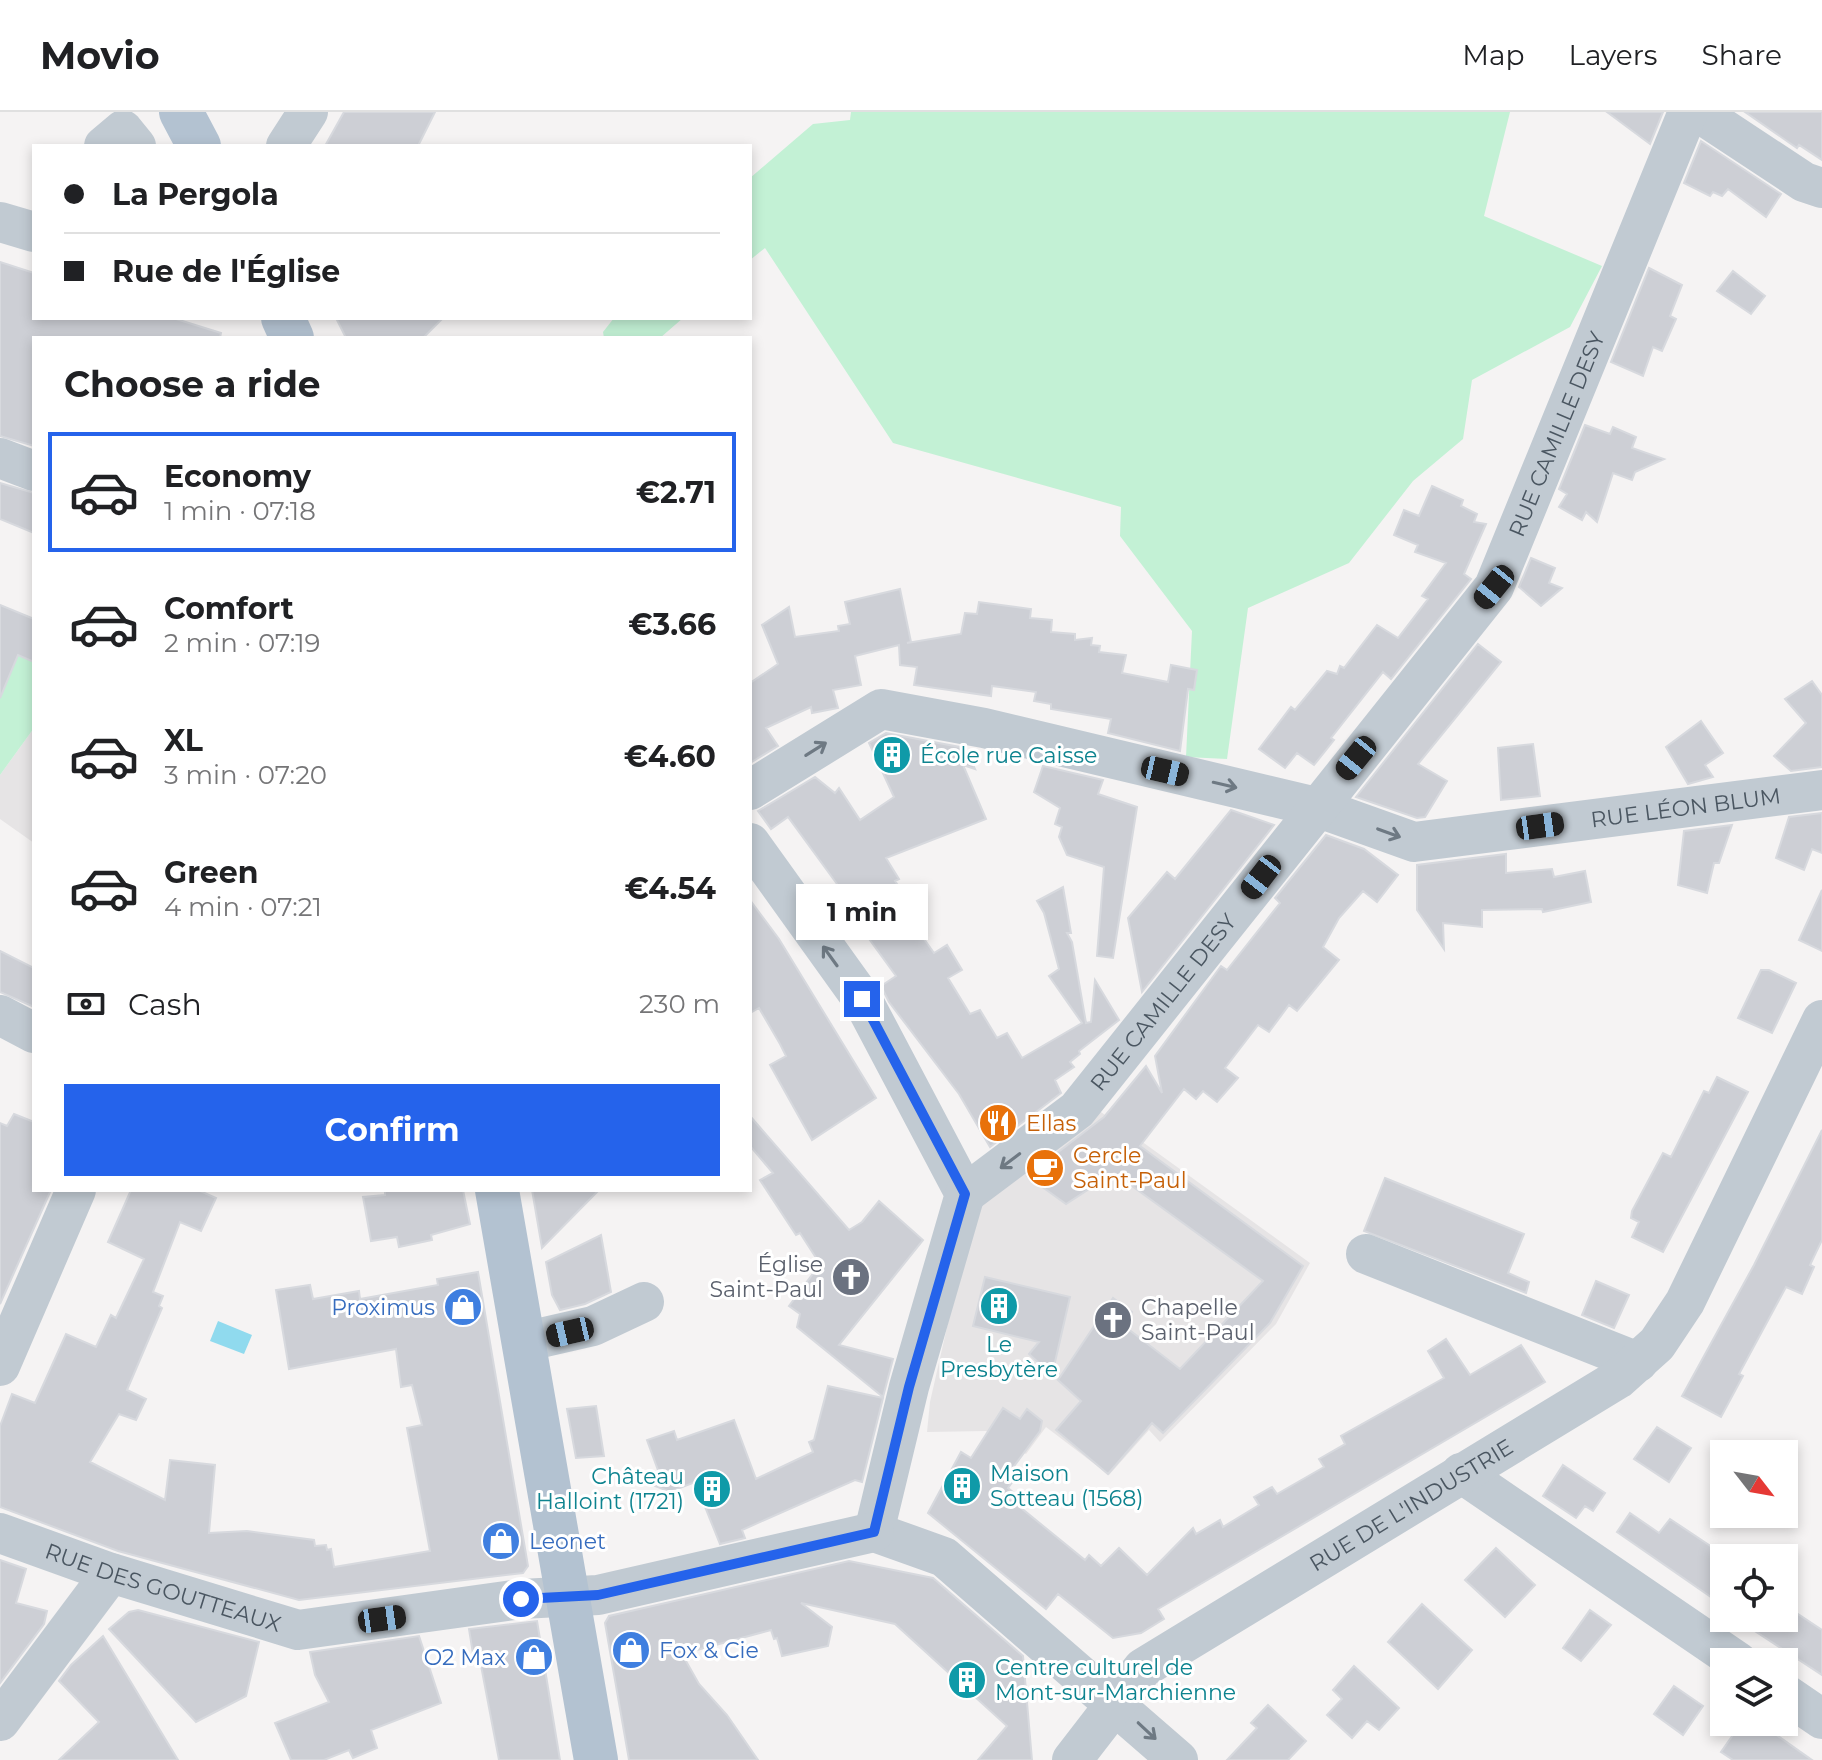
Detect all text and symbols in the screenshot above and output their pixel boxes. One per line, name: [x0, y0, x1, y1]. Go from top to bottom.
text: Movio: [40, 32, 160, 79]
text: Map: [1462, 38, 1525, 72]
text: Layers: [1569, 38, 1658, 72]
text: Share: [1702, 38, 1782, 72]
text: La Pergola: [112, 176, 279, 213]
text: Rue de l'Église: [112, 253, 340, 290]
street label: RUE CAMILLE DESY: [1503, 328, 1611, 541]
text: Choose a ride: [64, 362, 321, 406]
icon: car: [68, 456, 140, 528]
text: Economy: [164, 458, 311, 495]
text: €2.71: [636, 474, 716, 511]
text: 1 min · 07:18: [164, 495, 316, 527]
car: [1470, 561, 1518, 613]
icon: car: [68, 588, 140, 660]
text: Comfort: [164, 590, 294, 627]
text: €3.66: [628, 606, 716, 643]
text: 2 min · 07:19: [164, 627, 320, 659]
icon: car: [68, 720, 140, 792]
text: XL: [164, 722, 203, 759]
car: [1332, 732, 1380, 784]
building icon: École rue Caisse: [871, 734, 913, 776]
text: €4.60: [624, 738, 716, 775]
one-way arrow: [804, 741, 827, 757]
place label: École rue Caisse: [920, 742, 1097, 769]
car: [1139, 754, 1191, 788]
text: 3 min · 07:20: [164, 759, 327, 791]
one-way arrow: [1211, 778, 1237, 793]
street label: RUE LÉON BLUM: [1589, 782, 1782, 833]
car: [1515, 811, 1565, 841]
one-way arrow: [1376, 827, 1401, 842]
car: [1237, 851, 1285, 903]
icon: car: [68, 852, 140, 924]
text: Green: [164, 854, 258, 891]
text: €4.54: [624, 870, 716, 907]
callout: 1 min: [796, 883, 928, 939]
text: 4 min · 07:21: [164, 891, 322, 923]
text: 1 min: [827, 896, 897, 928]
street label: RUE CAMILLE DESY: [1085, 908, 1242, 1096]
one-way arrow: [822, 945, 838, 967]
route end: [844, 981, 880, 1017]
icon: cash: [64, 982, 108, 1026]
text: Cash: [128, 986, 202, 1023]
text: 230 m: [639, 988, 720, 1020]
button: Confirm: [64, 1084, 720, 1176]
restaurant icon: Ellas: [977, 1102, 1019, 1144]
place label: Ellas: [1026, 1110, 1077, 1137]
place label: Cercle Saint-Paul: [1073, 1142, 1187, 1194]
cafe icon: Cercle Saint-Paul: [1024, 1147, 1066, 1189]
one-way arrow: [1000, 1152, 1021, 1169]
place label: Église Saint-Paul: [709, 1251, 823, 1303]
church icon: Église Saint-Paul: [830, 1256, 872, 1298]
building icon: Le Presbytère: [978, 1285, 1020, 1327]
shop icon: Proximus: [442, 1286, 484, 1328]
place label: Proximus: [331, 1294, 435, 1321]
place label: Chapelle Saint-Paul: [1141, 1294, 1255, 1346]
church icon: Chapelle Saint-Paul: [1092, 1299, 1134, 1341]
car: [544, 1315, 596, 1349]
place label: Le Presbytère: [940, 1331, 1058, 1383]
street label: RUE DE L'INDUSTRIE: [1305, 1433, 1518, 1577]
north arrow: [1710, 1440, 1798, 1528]
map controls: [1710, 1440, 1798, 1736]
place label: Maison Sotteau (1568): [990, 1460, 1143, 1512]
place label: Château Halloint (1721): [536, 1463, 684, 1515]
building icon: Maison Sotteau (1568): [941, 1465, 983, 1507]
building icon: Château Halloint (1721): [691, 1468, 733, 1510]
shop icon: Leonet: [480, 1520, 522, 1562]
place label: Leonet: [529, 1528, 606, 1555]
street label: RUE DES GOUTTEAUX: [41, 1537, 285, 1638]
button: locate: [1710, 1544, 1798, 1632]
route start: [503, 1581, 539, 1617]
car: [357, 1604, 407, 1634]
shop icon: Fox & Cie: [610, 1629, 652, 1671]
shop icon: O2 Max: [513, 1636, 555, 1678]
place label: Fox & Cie: [659, 1637, 759, 1664]
place label: O2 Max: [424, 1644, 506, 1671]
button: layers: [1710, 1648, 1798, 1736]
place label: Centre culturel de Mont-sur-Marchienne: [995, 1654, 1236, 1706]
building icon: Centre culturel de Mont-sur-Marchienne: [946, 1659, 988, 1701]
one-way arrow: [1137, 1722, 1157, 1741]

